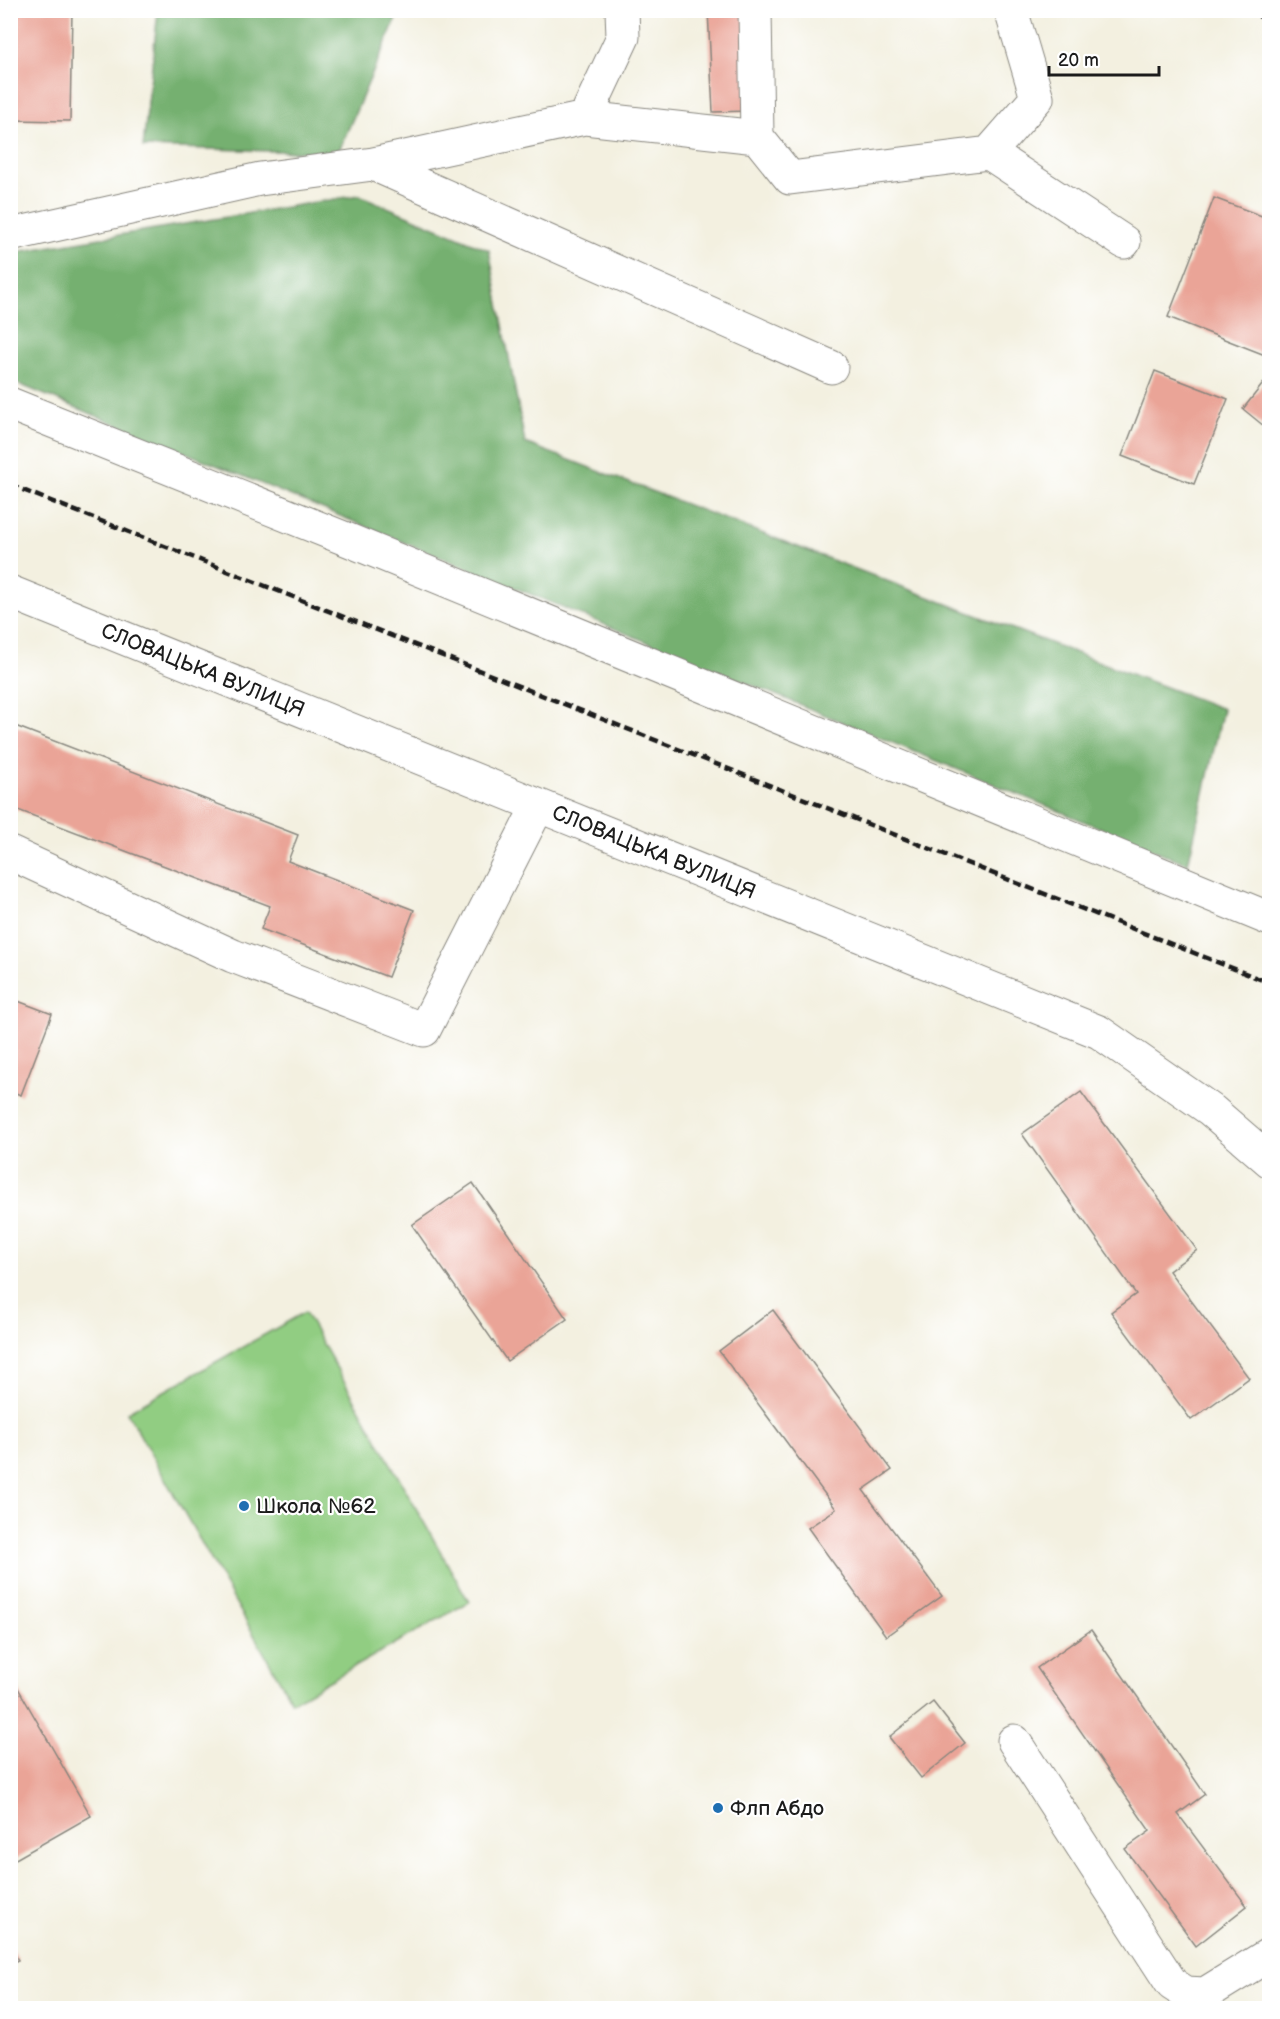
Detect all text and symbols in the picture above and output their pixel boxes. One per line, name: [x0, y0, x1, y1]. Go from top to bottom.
scale bar: [1049, 39, 1158, 77]
text: 20 m: [1058, 50, 1099, 71]
street label: СЛОВАЦЬКА ВУЛИЦЯ: [97, 618, 308, 723]
street label: СЛОВАЦЬКА ВУЛИЦЯ: [548, 800, 759, 905]
place label: Школа №62: [256, 1494, 376, 1519]
marker: Школа №62: [237, 1499, 251, 1513]
place label: Флп Абдо: [730, 1796, 824, 1821]
marker: Флп Абдо: [711, 1801, 725, 1815]

